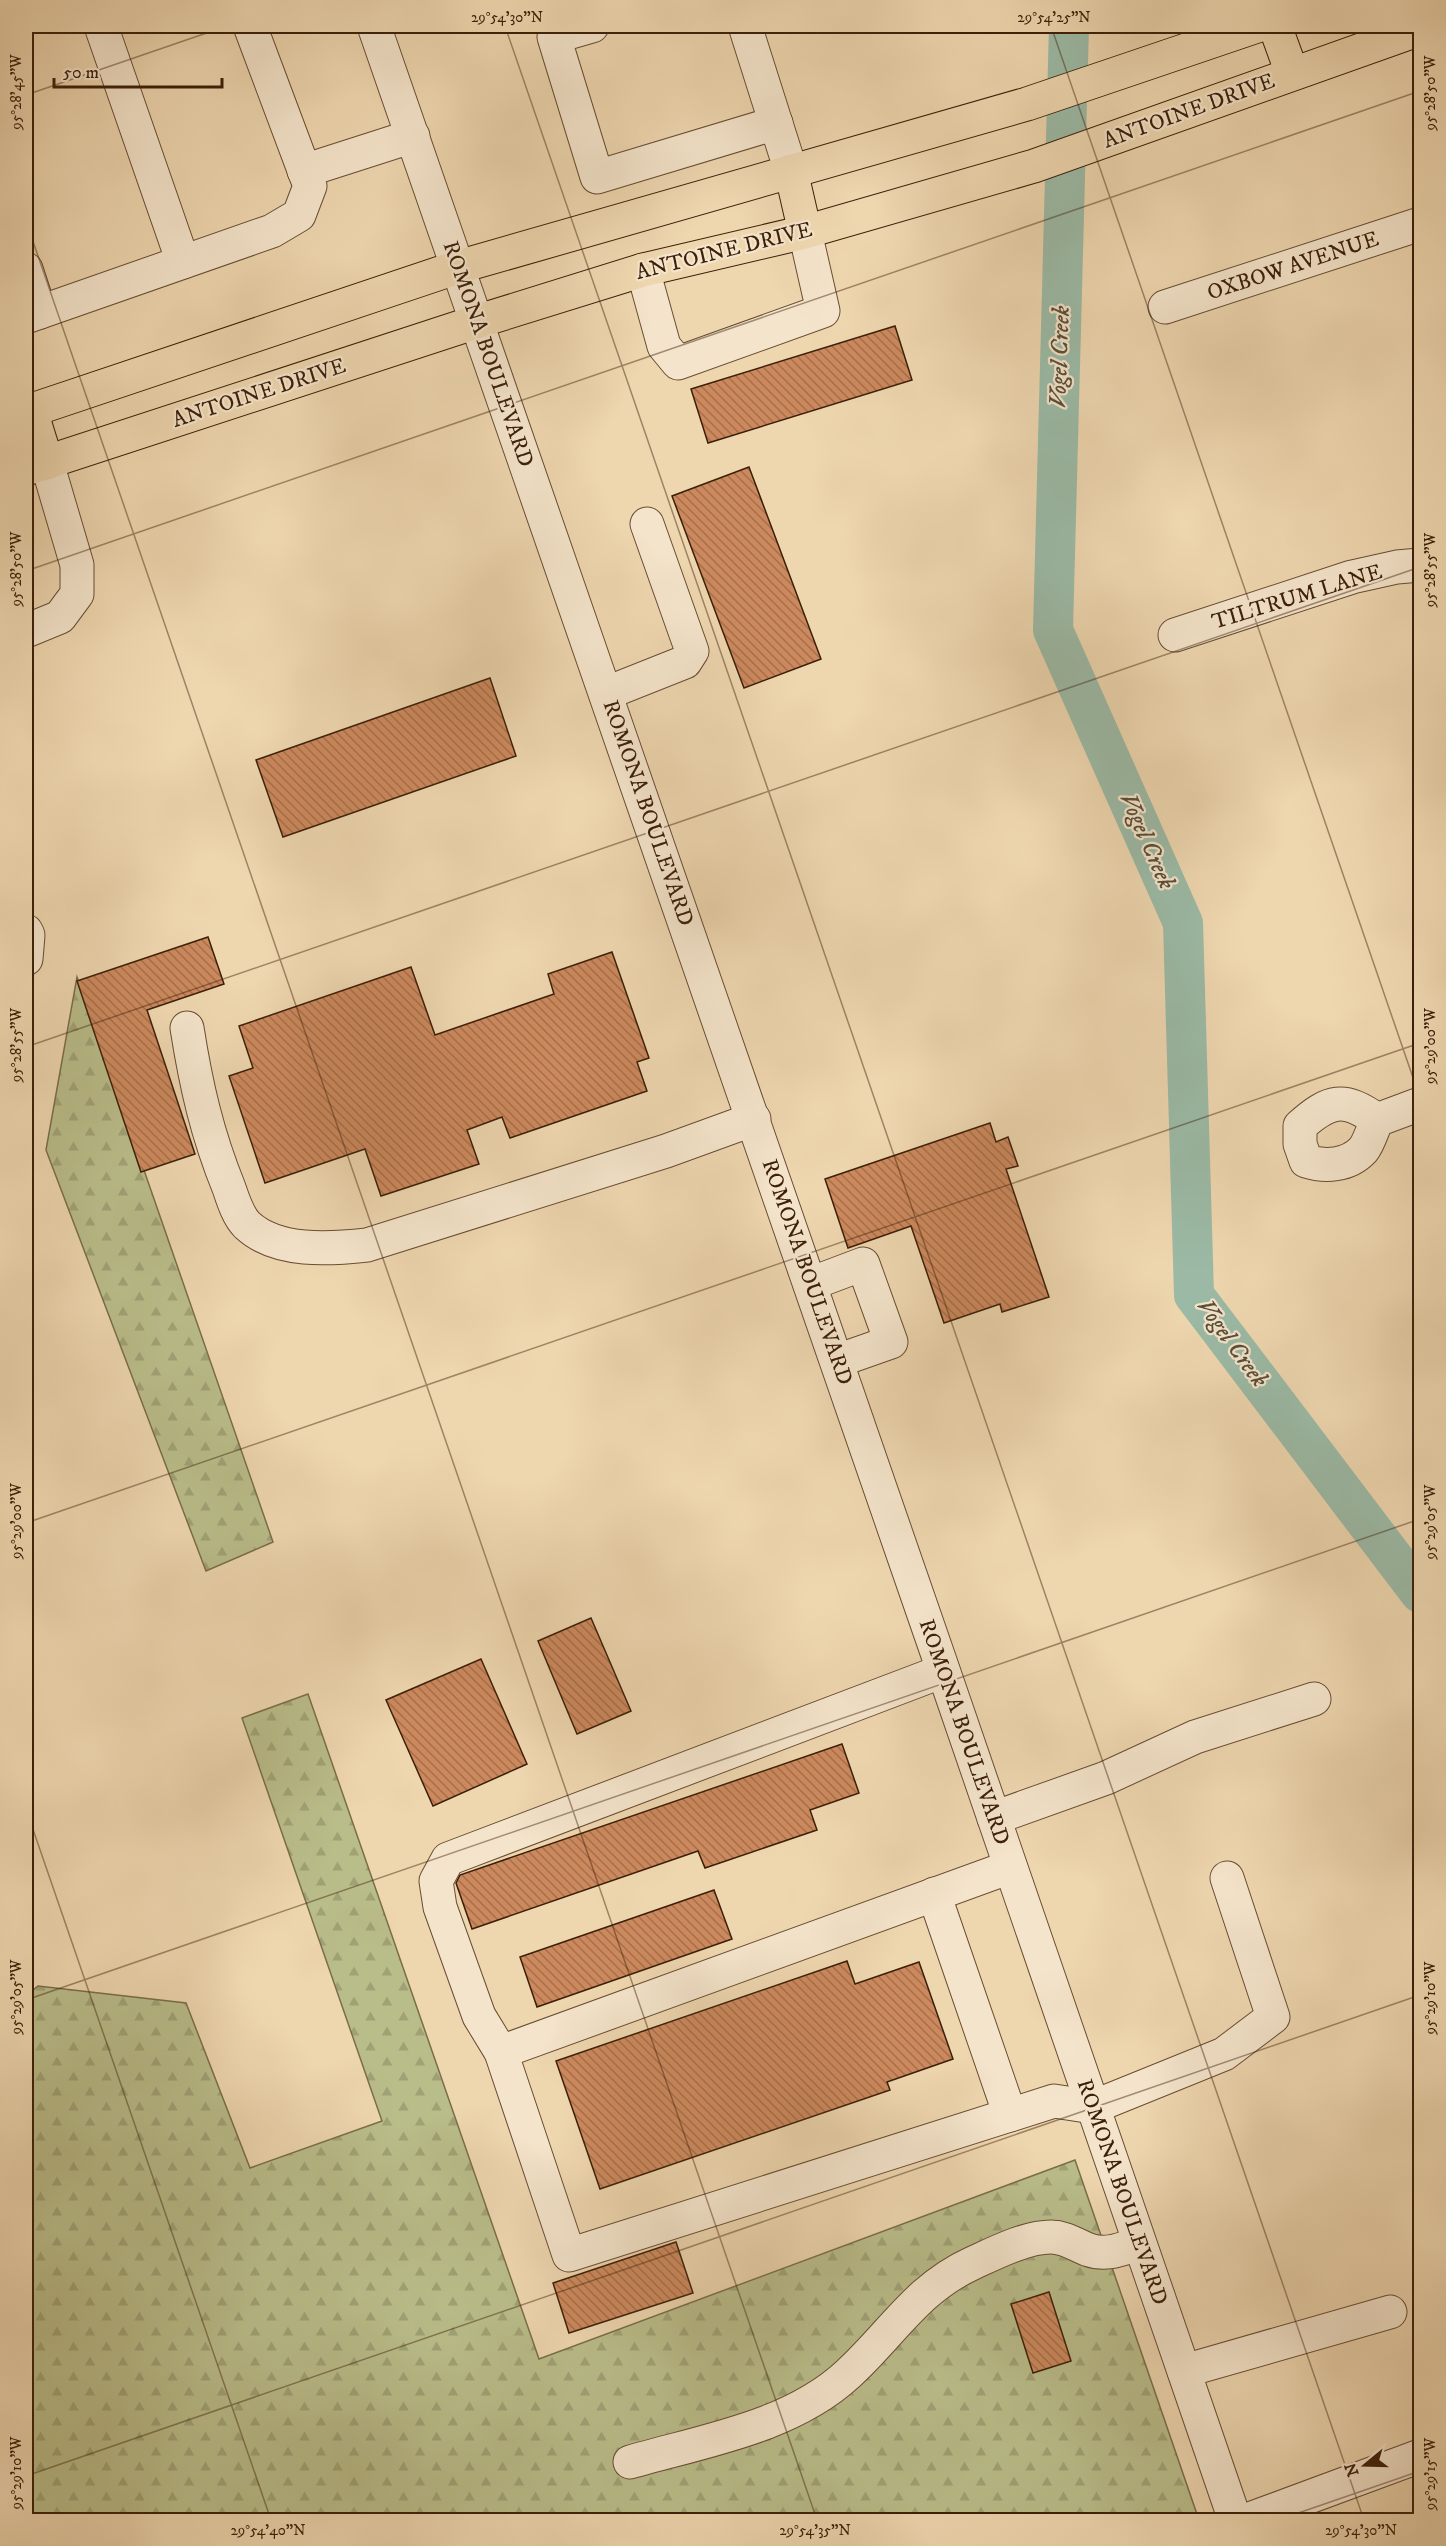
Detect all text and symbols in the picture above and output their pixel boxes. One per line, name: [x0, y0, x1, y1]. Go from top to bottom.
text: 29°54'30"N: [471, 8, 543, 27]
text: 29°54'25"N: [1017, 8, 1091, 27]
scale bar: [54, 51, 222, 89]
text: 95°28'45"W: [7, 54, 26, 131]
text: 95°28'50"W: [1421, 55, 1440, 132]
text: 50 m: [63, 62, 99, 84]
street label: ANTOINE DRIVE: [1099, 67, 1279, 155]
street label: ANTOINE DRIVE: [633, 216, 815, 286]
street label: OXBOW AVENUE: [1204, 226, 1382, 306]
street label: ROMONA BOULEVARD: [437, 237, 539, 471]
water label: Vogel Creek: [1043, 305, 1077, 409]
street label: ANTOINE DRIVE: [169, 352, 349, 434]
text: 95°28'50"W: [7, 531, 26, 608]
text: 95°28'55"W: [1421, 532, 1440, 608]
street label: TILTRUM LANE: [1209, 558, 1385, 636]
street label: ROMONA BOULEVARD: [597, 696, 699, 930]
water label: Vogel Creek: [1112, 788, 1182, 894]
text: 95°28'55"W: [7, 1007, 26, 1083]
text: 95°29'00"W: [1421, 1008, 1440, 1085]
street label: ROMONA BOULEVARD: [756, 1155, 858, 1389]
water label: Vogel Creek: [1190, 1293, 1274, 1393]
text: 95°29'00"W: [7, 1483, 26, 1560]
text: 95°29'05"W: [1421, 1484, 1440, 1561]
street label: ROMONA BOULEVARD: [913, 1615, 1015, 1849]
text: 95°29'05"W: [7, 1959, 26, 2036]
text: 95°29'10"W: [1421, 1961, 1440, 2036]
street label: ROMONA BOULEVARD: [1071, 2075, 1173, 2309]
north arrow: [1335, 2435, 1395, 2495]
text: 95°29'10"W: [7, 2436, 26, 2511]
text: 95°29'15"W: [1421, 2437, 1440, 2511]
text: N: [1340, 2460, 1363, 2479]
text: 29°54'40"N: [230, 2521, 306, 2540]
text: 29°54'35"N: [779, 2521, 851, 2540]
text: 29°54'30"N: [1325, 2521, 1397, 2540]

